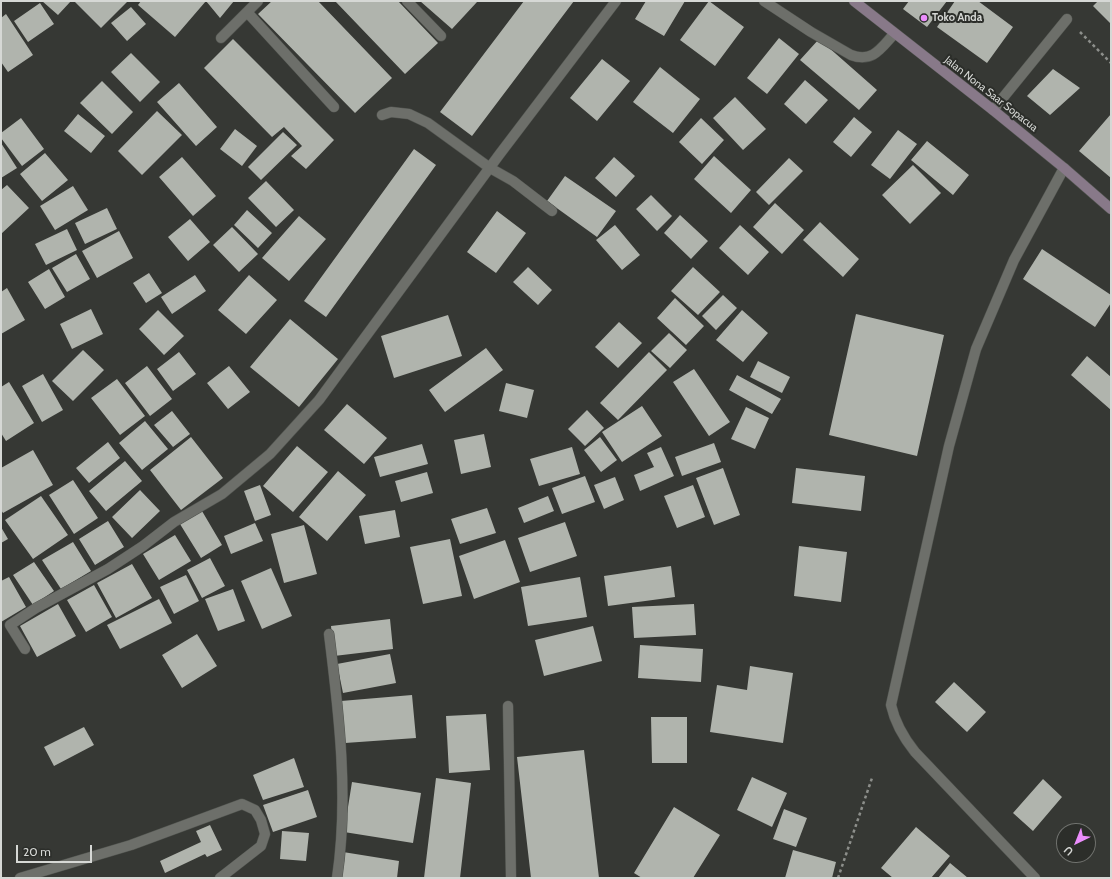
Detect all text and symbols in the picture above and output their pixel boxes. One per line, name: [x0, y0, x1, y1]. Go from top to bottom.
place label: Toko Anda: [932, 11, 982, 25]
marker: Toko Anda: [919, 13, 929, 23]
street label: Jalan Nona Saar Sopacua: [942, 53, 1040, 135]
north arrow: [1056, 823, 1096, 863]
scale bar: [18, 837, 94, 863]
text: U: [1061, 843, 1076, 859]
text: 20 m: [23, 844, 51, 859]

